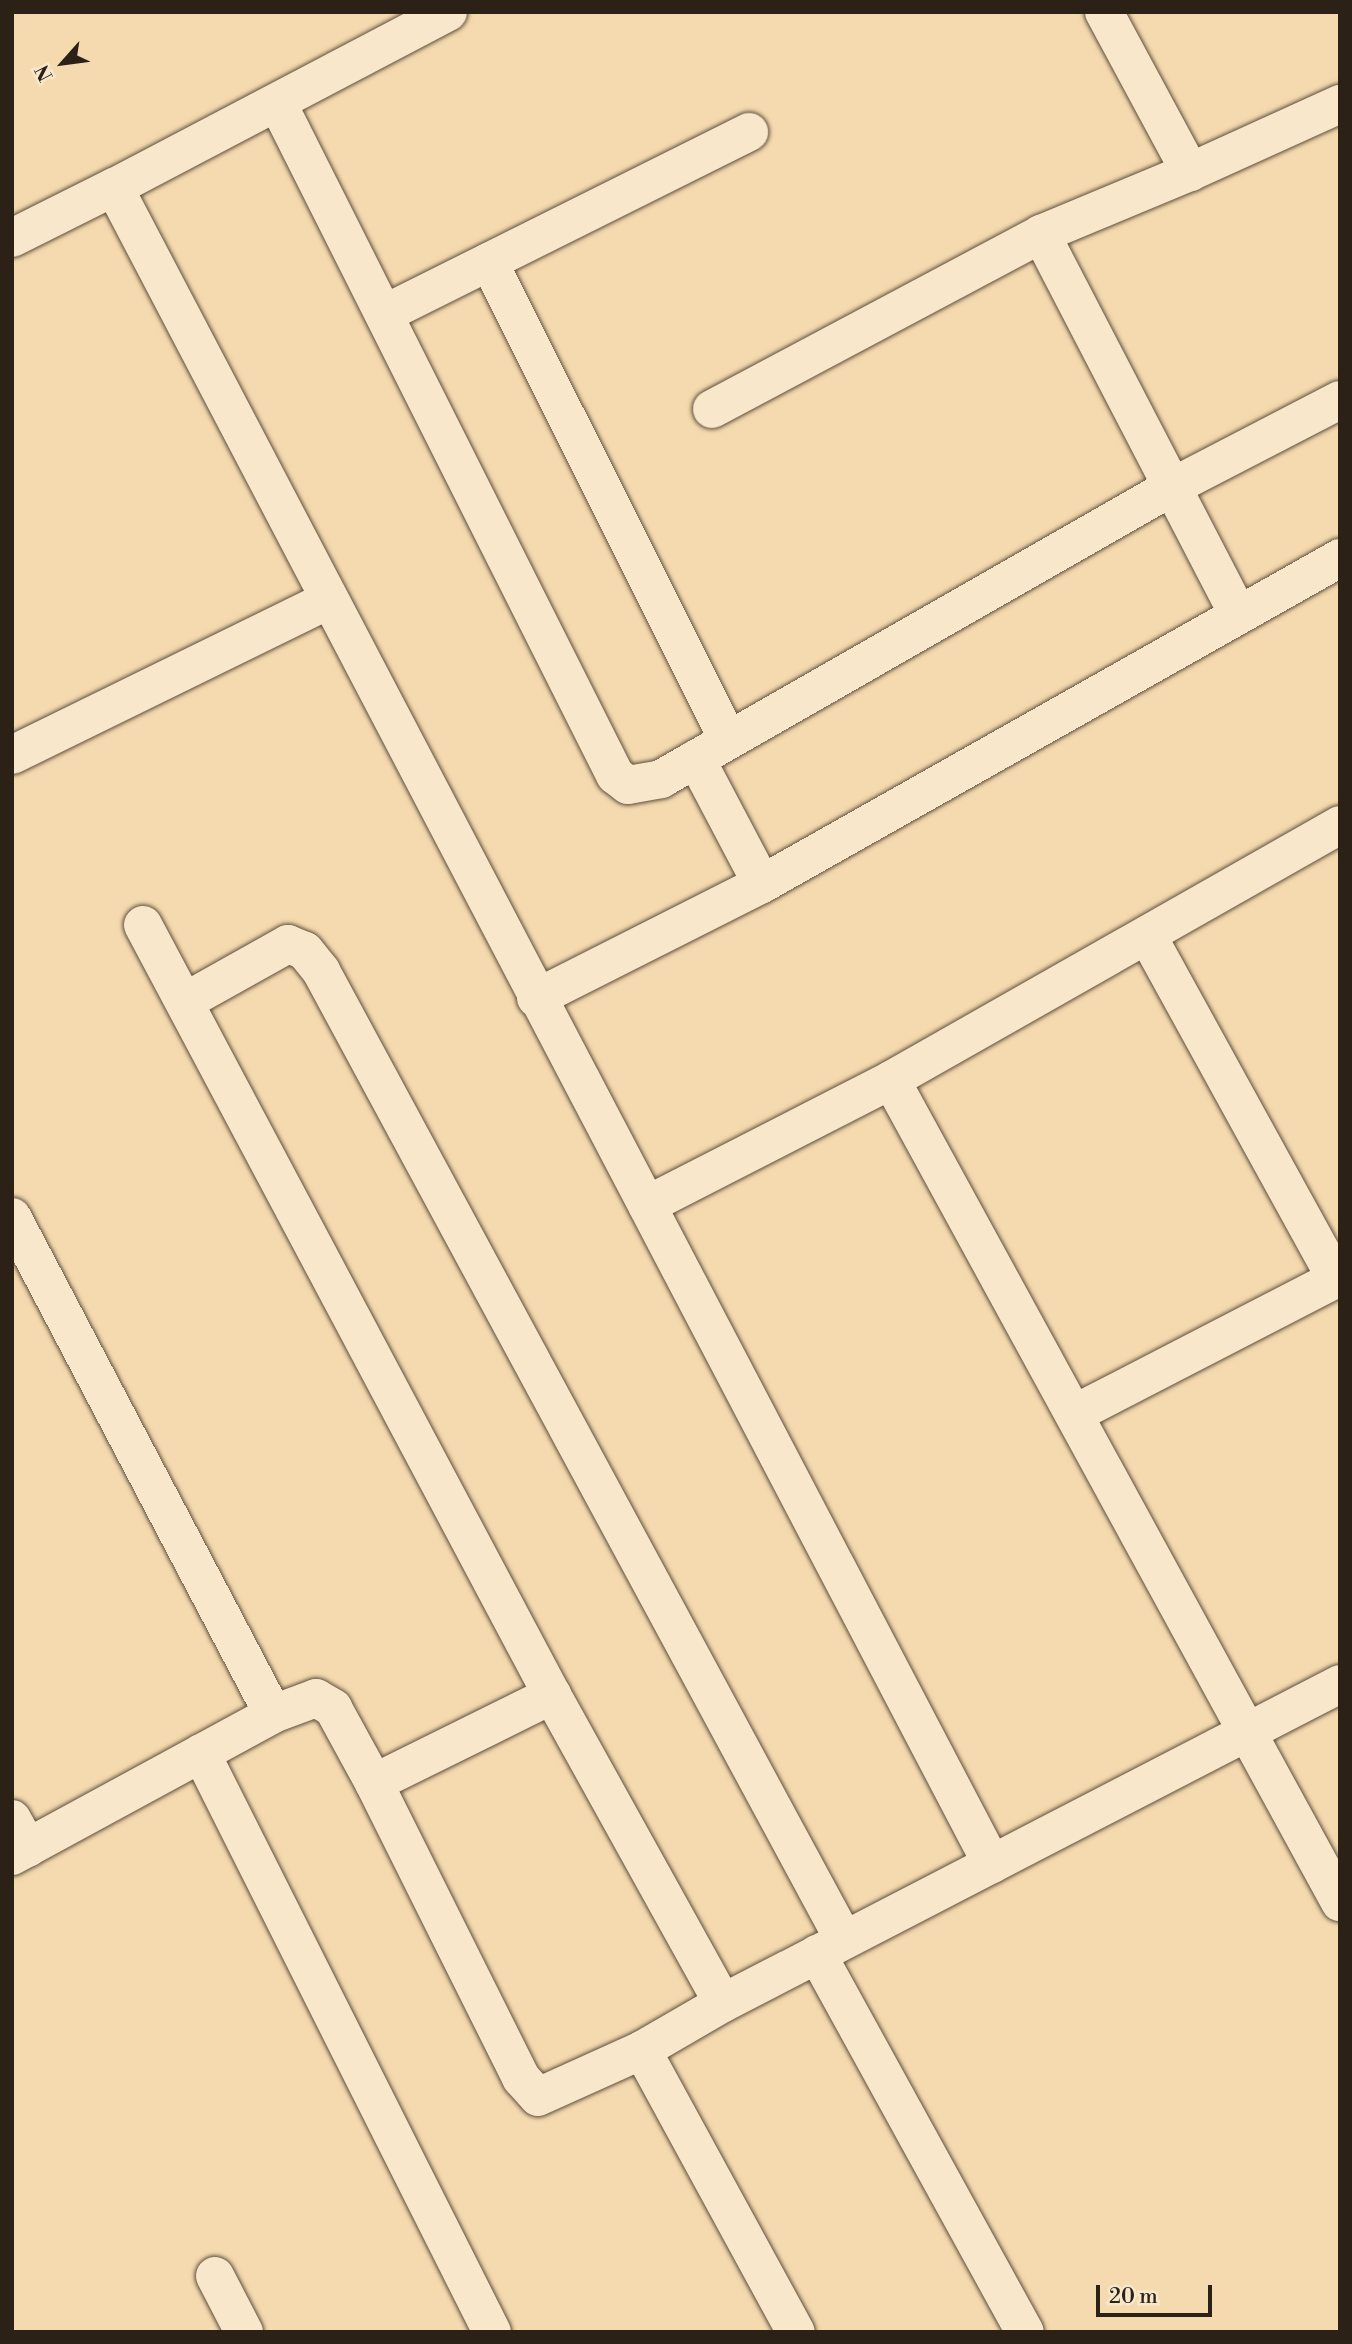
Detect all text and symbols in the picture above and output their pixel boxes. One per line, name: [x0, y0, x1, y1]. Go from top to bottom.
north arrow: [28, 28, 98, 98]
text: N: [30, 61, 59, 85]
scale bar: [1100, 2270, 1216, 2314]
text: 20 m: [1109, 2284, 1158, 2310]

